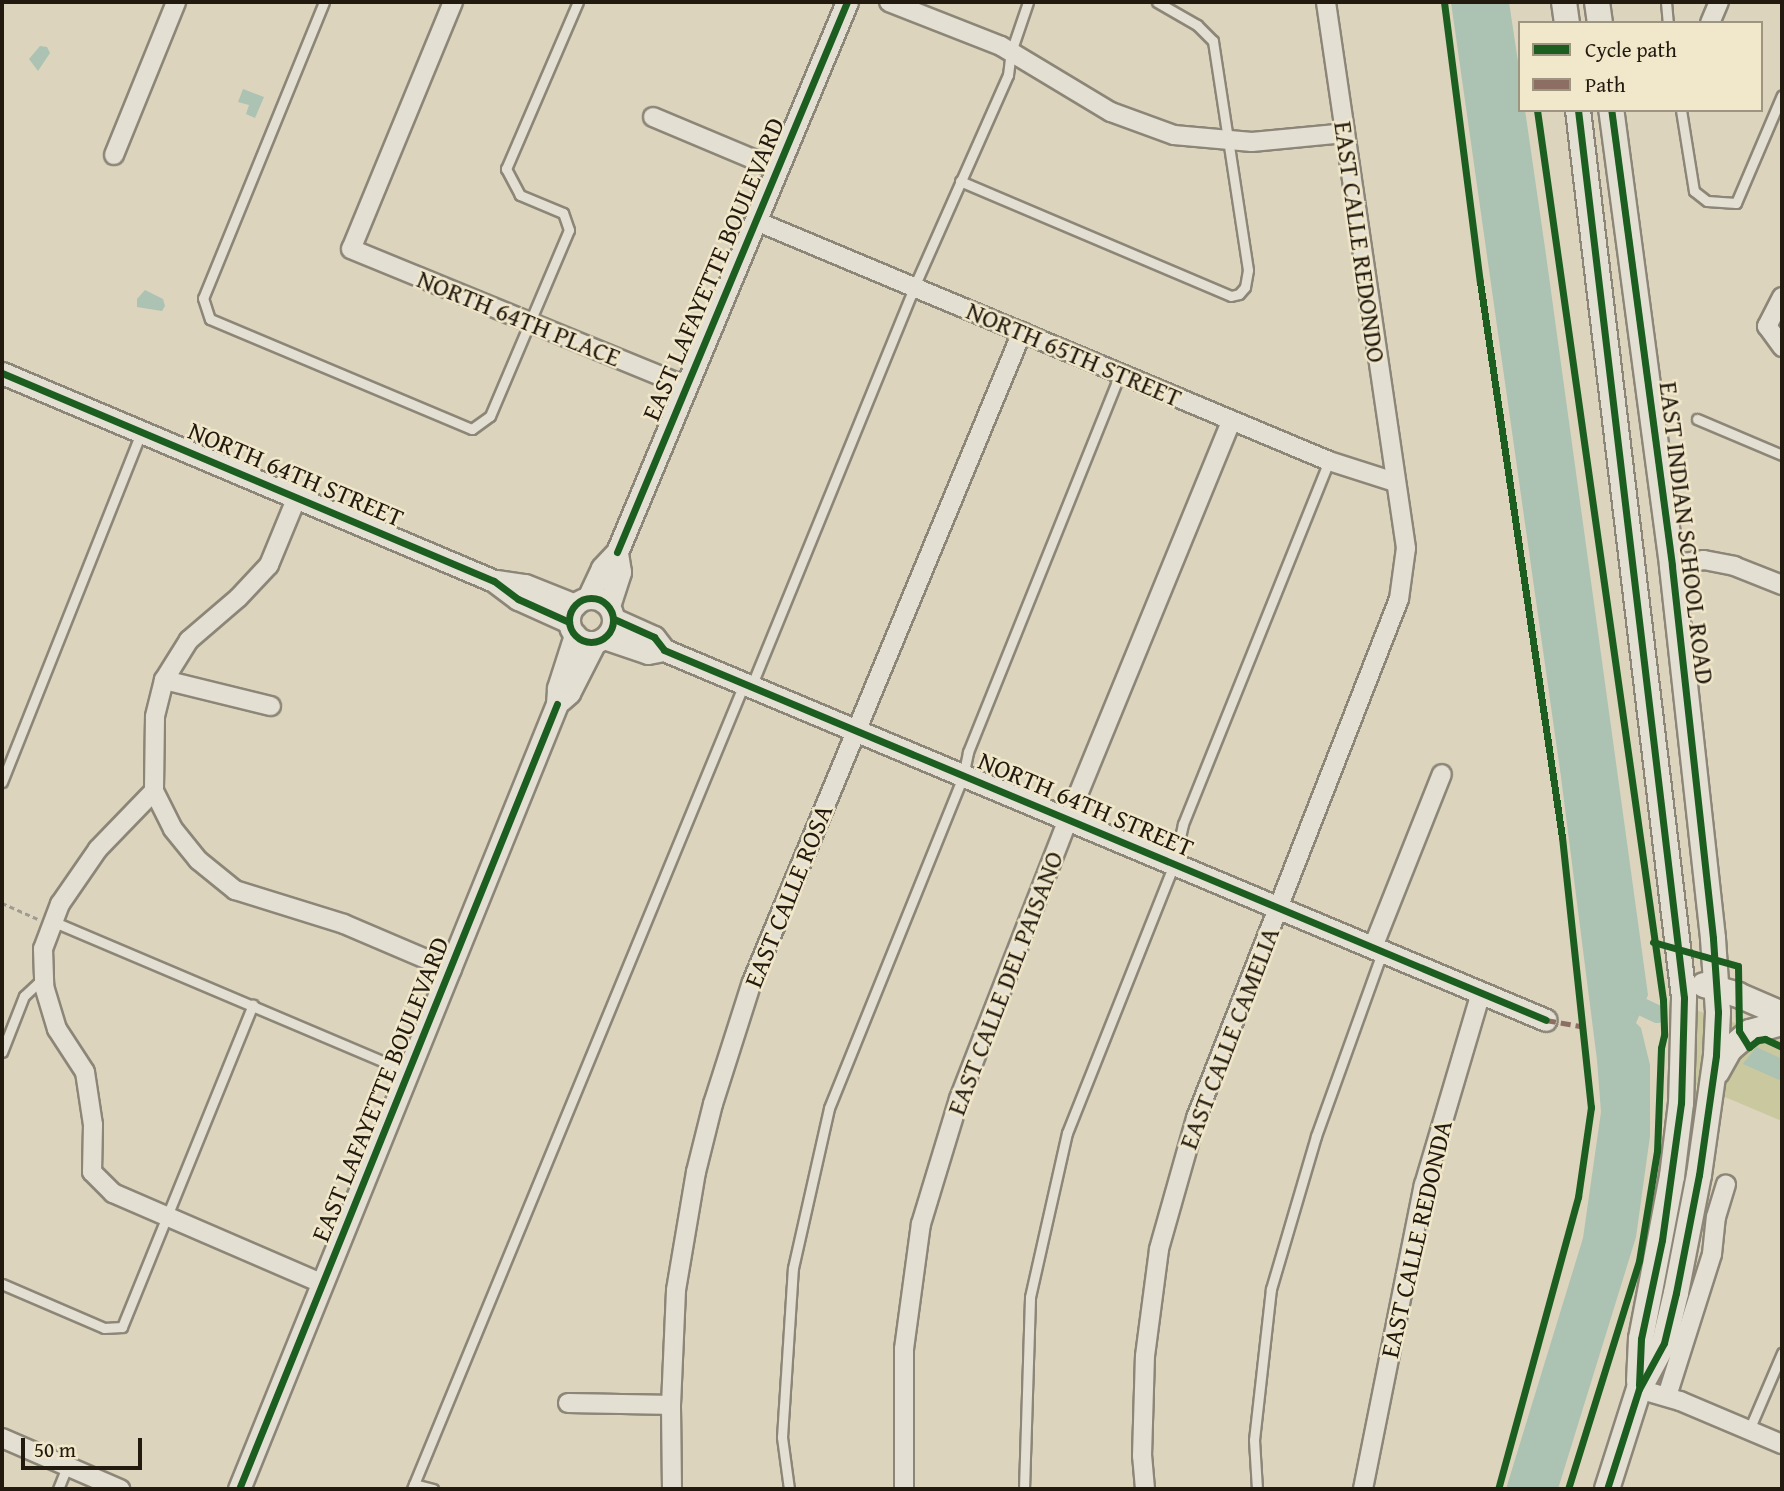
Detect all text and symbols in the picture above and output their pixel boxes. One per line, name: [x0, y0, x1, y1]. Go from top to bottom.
legend: [1518, 21, 1763, 112]
text: Cycle path: [1585, 34, 1677, 65]
text: Path: [1585, 69, 1625, 100]
street label: EAST LAFAYETTE BOULEVARD: [635, 113, 791, 425]
street label: EAST CALLE REDONDO: [1328, 119, 1392, 365]
street label: NORTH 64TH PLACE: [413, 263, 625, 373]
street label: NORTH 65TH STREET: [962, 295, 1186, 413]
street label: EAST INDIAN SCHOOL ROAD: [1653, 380, 1721, 686]
street label: NORTH 64TH STREET: [184, 415, 408, 533]
street label: NORTH 64TH STREET: [974, 745, 1198, 863]
street label: EAST CALLE ROSA: [737, 800, 839, 992]
street label: EAST CALLE DEL PAISANO: [940, 847, 1070, 1119]
street label: EAST CALLE CAMELIA: [1172, 923, 1286, 1153]
street label: EAST LAFAYETTE BOULEVARD: [304, 932, 456, 1246]
street label: EAST CALLE REDONDA: [1373, 1117, 1459, 1361]
scale bar: [24, 1424, 145, 1468]
text: 50 m: [34, 1434, 76, 1465]

